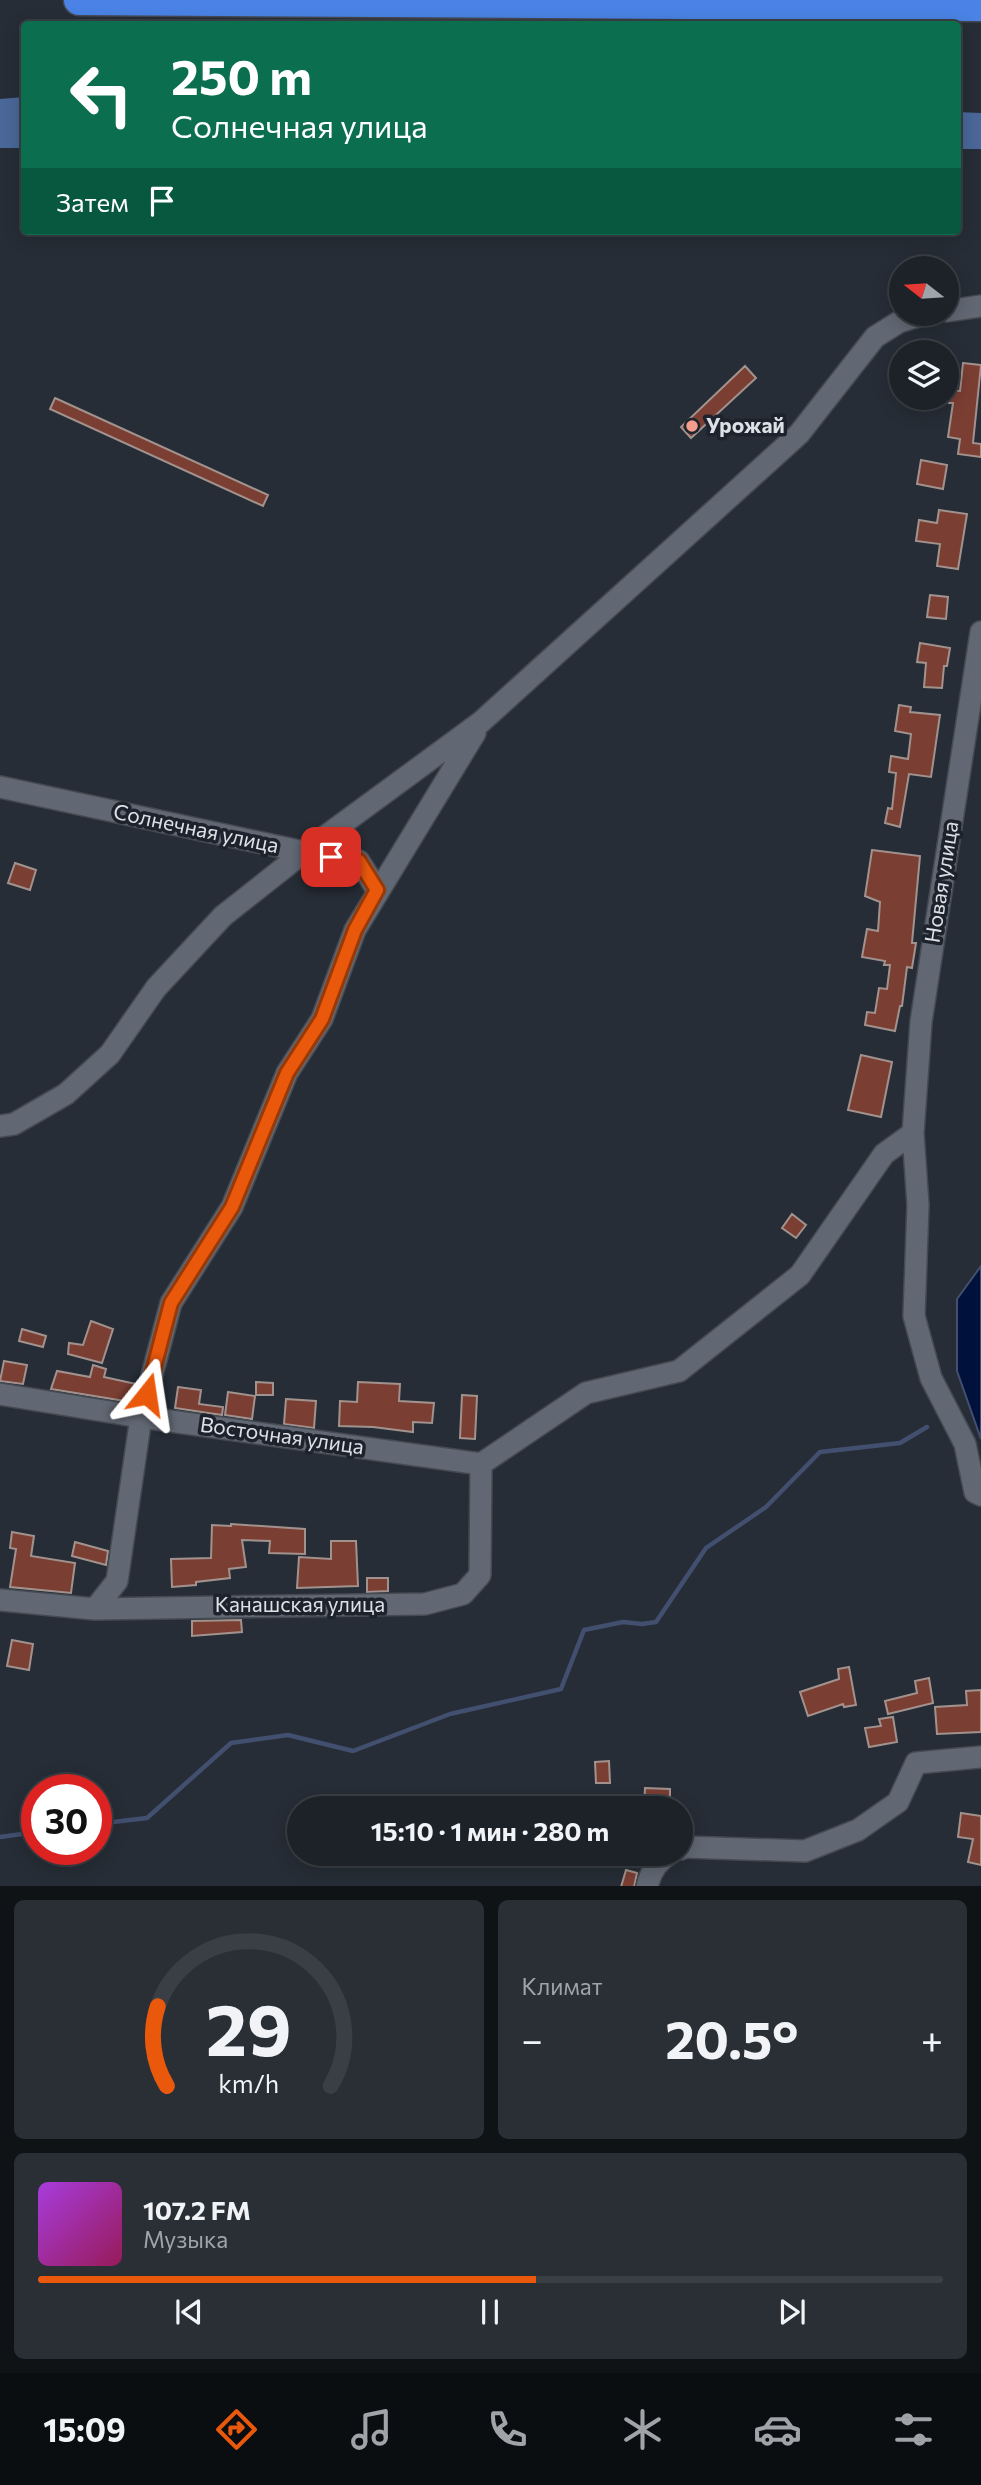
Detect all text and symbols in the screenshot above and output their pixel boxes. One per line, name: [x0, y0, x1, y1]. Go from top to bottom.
text: 250 m: [171, 45, 312, 105]
icon: left: [56, 49, 147, 140]
text: Солнечная улица: [171, 105, 428, 145]
icon: arrive: [143, 182, 181, 220]
text: Затем: [56, 186, 129, 217]
north arrow: [889, 256, 959, 326]
map controls: [889, 256, 959, 410]
button: layers: [889, 340, 959, 410]
place label: Урожай: [706, 412, 785, 437]
marker: Урожай: [684, 418, 700, 434]
street label: Солнечная улица: [111, 798, 281, 857]
street label: Новая улица: [919, 819, 962, 944]
pin: [301, 827, 361, 887]
icon: arrive: [312, 838, 350, 876]
position arrow: [110, 1357, 184, 1431]
street label: Восточная улица: [199, 1411, 366, 1458]
street label: Канашская улица: [215, 1591, 385, 1616]
speed limit sign: 30: [21, 1774, 112, 1865]
text: 15:10 · 1 мин · 280 m: [371, 1815, 609, 1846]
text: Климат: [522, 1972, 603, 2000]
text: 29: [206, 1982, 292, 2071]
text: 20.5°: [665, 2006, 799, 2070]
text: −: [522, 2015, 543, 2062]
text: +: [921, 2015, 943, 2062]
text: km/h: [218, 2067, 279, 2097]
text: 107.2 FM: [143, 2194, 251, 2225]
text: Музыка: [143, 2225, 228, 2253]
icon: previous: [170, 2293, 208, 2331]
icon: pause: [471, 2293, 509, 2331]
icon: next: [773, 2293, 811, 2331]
icon: directions: [212, 2405, 261, 2454]
icon: music: [347, 2405, 396, 2454]
icon: phone: [483, 2405, 532, 2454]
icon: climate: [618, 2405, 667, 2454]
icon: car: [753, 2405, 802, 2454]
icon: filters: [889, 2405, 938, 2454]
text: 15:09: [43, 2409, 126, 2449]

